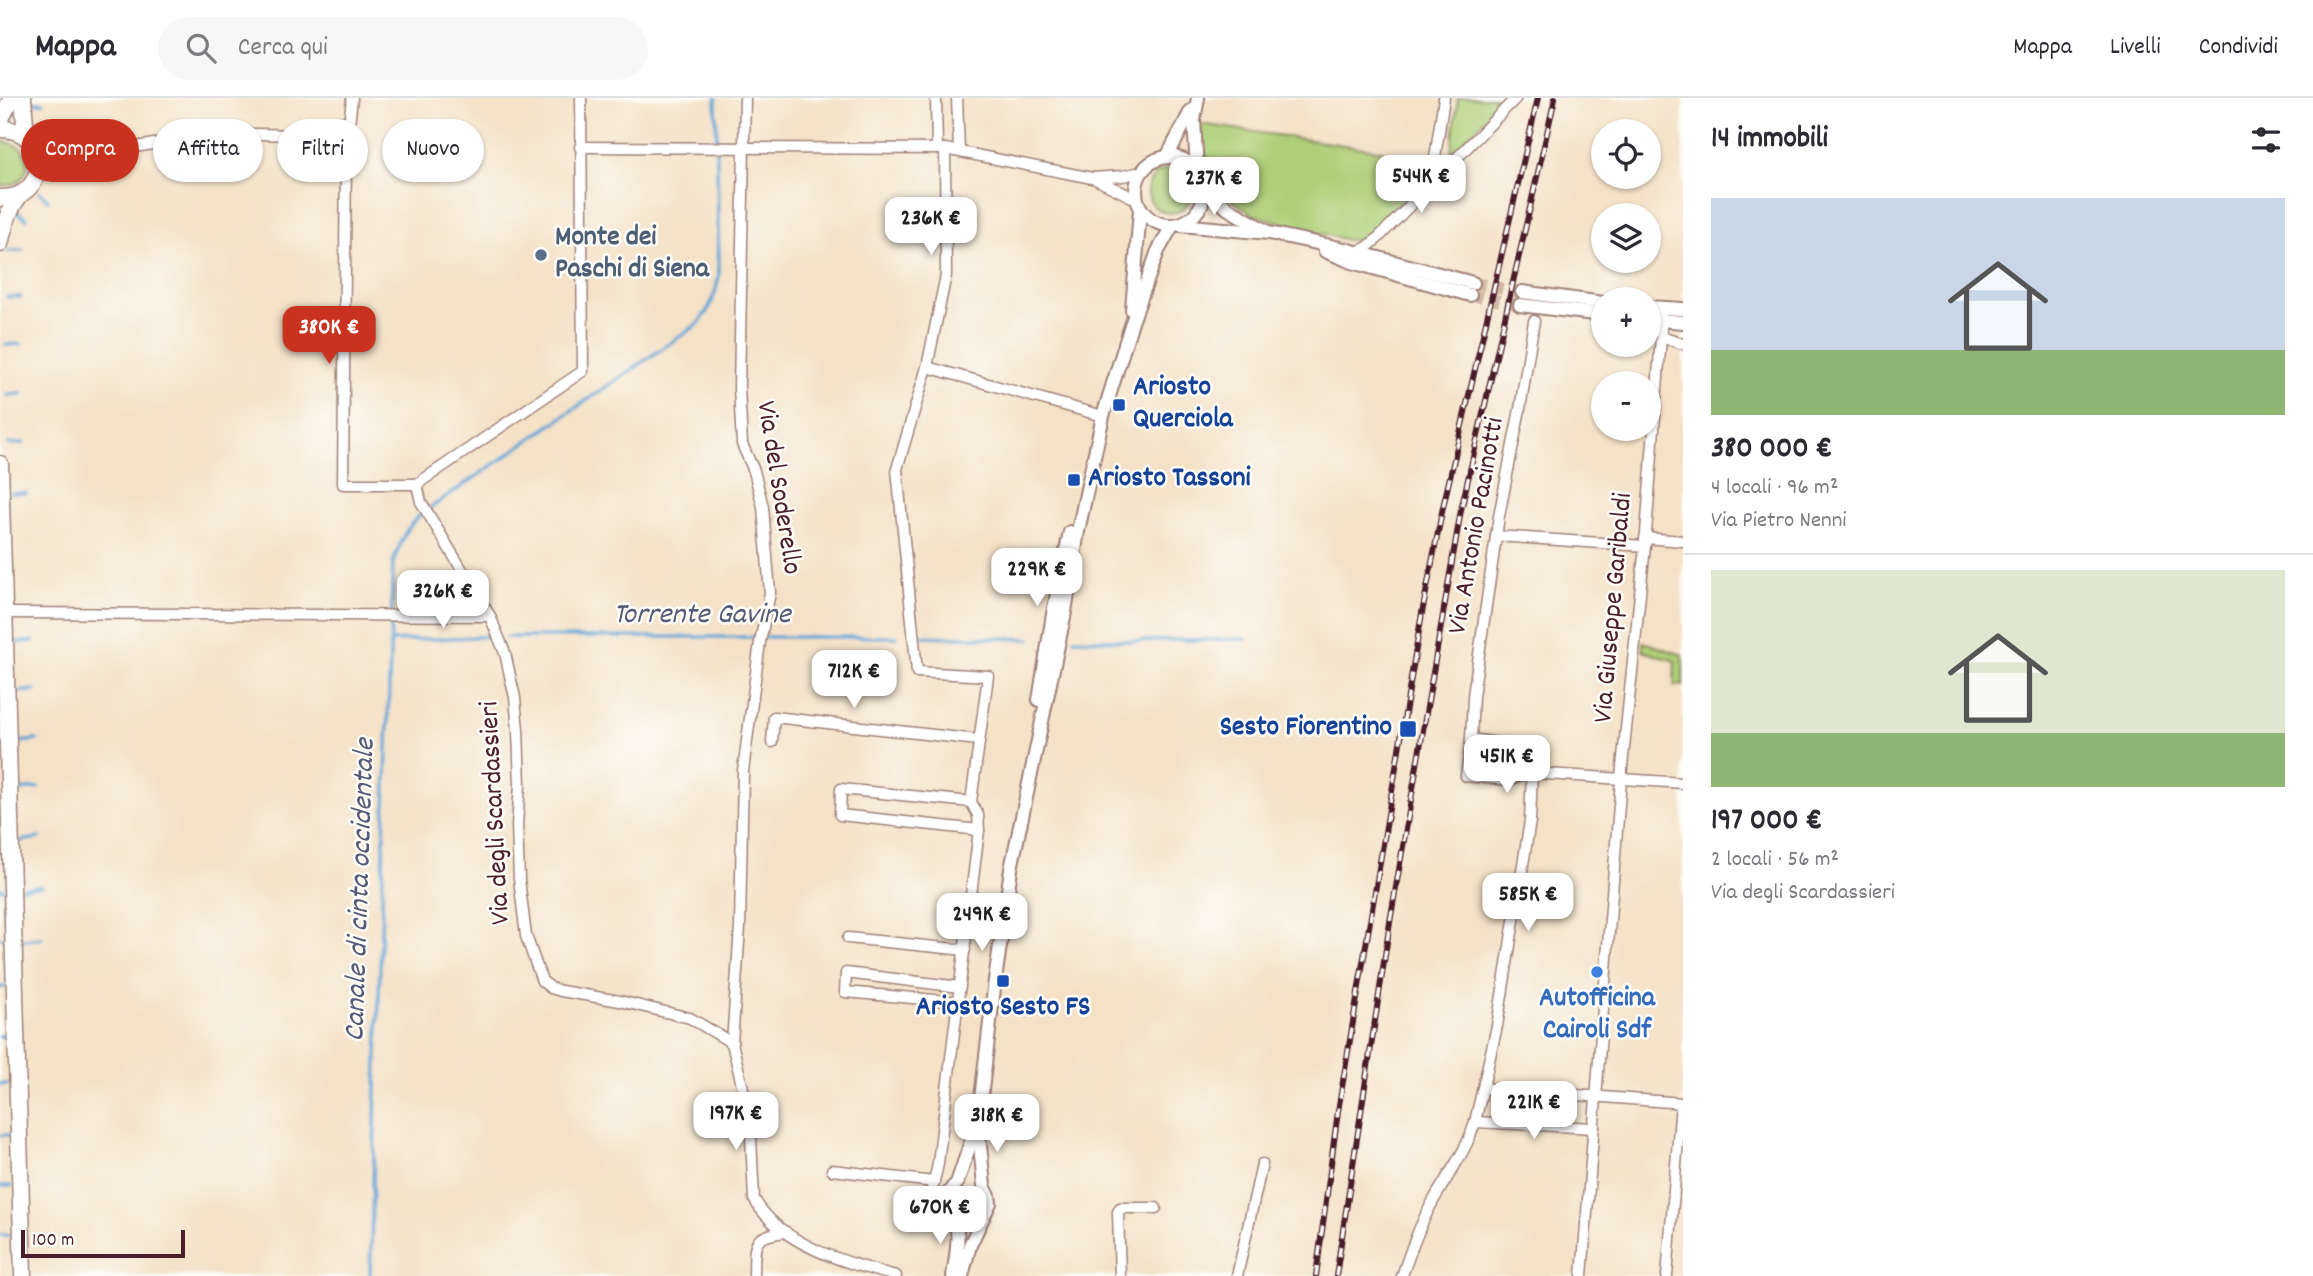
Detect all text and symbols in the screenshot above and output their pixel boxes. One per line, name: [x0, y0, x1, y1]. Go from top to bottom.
search box: [158, 17, 648, 80]
text: Mappa: [35, 25, 116, 72]
icon: search: [182, 29, 220, 67]
text: Cerca qui: [238, 30, 328, 67]
text: Mappa: [2013, 31, 2072, 65]
text: Livelli: [2110, 31, 2161, 65]
text: Condividi: [2199, 31, 2278, 65]
chip: Compra: [21, 119, 139, 182]
chip: Affitta: [153, 119, 263, 182]
chip: Filtri: [277, 119, 368, 182]
chip: Nuovo: [382, 119, 484, 182]
map controls: [1591, 119, 1661, 441]
button: locate: [1591, 119, 1661, 189]
text: 14 immobili: [1711, 119, 1828, 162]
icon: filters: [2247, 121, 2285, 159]
pin: 544K €: [1364, 156, 1478, 215]
pin: 237K €: [1157, 158, 1271, 217]
text: 544K €: [1392, 161, 1450, 194]
text: 237K €: [1185, 163, 1243, 196]
pin: 236K €: [874, 198, 988, 257]
text: 236K €: [901, 203, 961, 236]
button: layers: [1591, 203, 1661, 273]
place label: Monte dei Paschi di Siena: [555, 219, 710, 291]
icon: home: [1935, 243, 2061, 369]
marker: Monte dei Paschi di Siena: [533, 247, 549, 263]
button: +: [1591, 287, 1661, 357]
pin: 380K €: [272, 306, 386, 366]
text: 380K €: [299, 312, 359, 345]
place label: Ariosto Querciola: [1133, 369, 1234, 441]
button: −: [1591, 371, 1661, 441]
marker: Ariosto Querciola: [1111, 397, 1127, 413]
street label: Via del Soderello: [744, 398, 810, 578]
street label: Via Antonio Pacinotti: [1439, 414, 1517, 638]
text: 380 000 €: [1711, 429, 1832, 472]
place label: Ariosto Tassoni: [1088, 460, 1251, 500]
marker: Ariosto Tassoni: [1066, 472, 1082, 488]
text: 4 locali · 96 m²: [1711, 472, 1838, 505]
street label: Via Giuseppe Garibaldi: [1585, 491, 1645, 725]
text: Via Pietro Nenni: [1711, 505, 1847, 538]
pin: 229K €: [980, 548, 1094, 608]
text: 229K €: [1007, 554, 1067, 587]
pin: 326K €: [386, 570, 500, 630]
text: 326K €: [413, 576, 473, 609]
water label: Torrente Gavine: [613, 595, 792, 638]
icon: home: [1935, 615, 2061, 741]
pin: 712K €: [797, 650, 911, 710]
text: 712K €: [828, 656, 880, 689]
street label: Via degli Scardassieri: [471, 700, 523, 926]
place label: Sesto Fiorentino: [1220, 709, 1392, 749]
marker: Sesto Fiorentino: [1398, 719, 1418, 739]
water label: Canale di cinta occidentale: [335, 736, 389, 1042]
pin: 451K €: [1450, 736, 1564, 795]
text: 451K €: [1480, 741, 1534, 774]
text: 197 000 €: [1711, 801, 1822, 844]
text: 2 locali · 56 m²: [1711, 844, 1839, 877]
pin: 585K €: [1471, 874, 1585, 933]
text: Via degli Scardassieri: [1711, 877, 1895, 910]
text: 585K €: [1498, 879, 1558, 912]
pin: 249K €: [925, 894, 1039, 953]
text: 249K €: [953, 899, 1011, 932]
marker: Autofficina Cairoli Sdf: [1589, 964, 1605, 980]
marker: Ariosto Sesto FS: [995, 973, 1011, 989]
place label: Autofficina Cairoli Sdf: [1539, 980, 1656, 1052]
place label: Ariosto Sesto FS: [916, 989, 1090, 1029]
pin: 221K €: [1477, 1082, 1591, 1141]
text: 221K €: [1507, 1087, 1561, 1120]
pin: 197K €: [679, 1093, 793, 1152]
pin: 318K €: [940, 1094, 1054, 1154]
text: 197K €: [709, 1098, 763, 1131]
text: 318K €: [970, 1100, 1024, 1133]
pin: 670K €: [883, 1186, 997, 1246]
text: 670K €: [909, 1192, 971, 1225]
scale bar: [21, 1227, 186, 1259]
text: 100 m: [32, 1228, 74, 1255]

